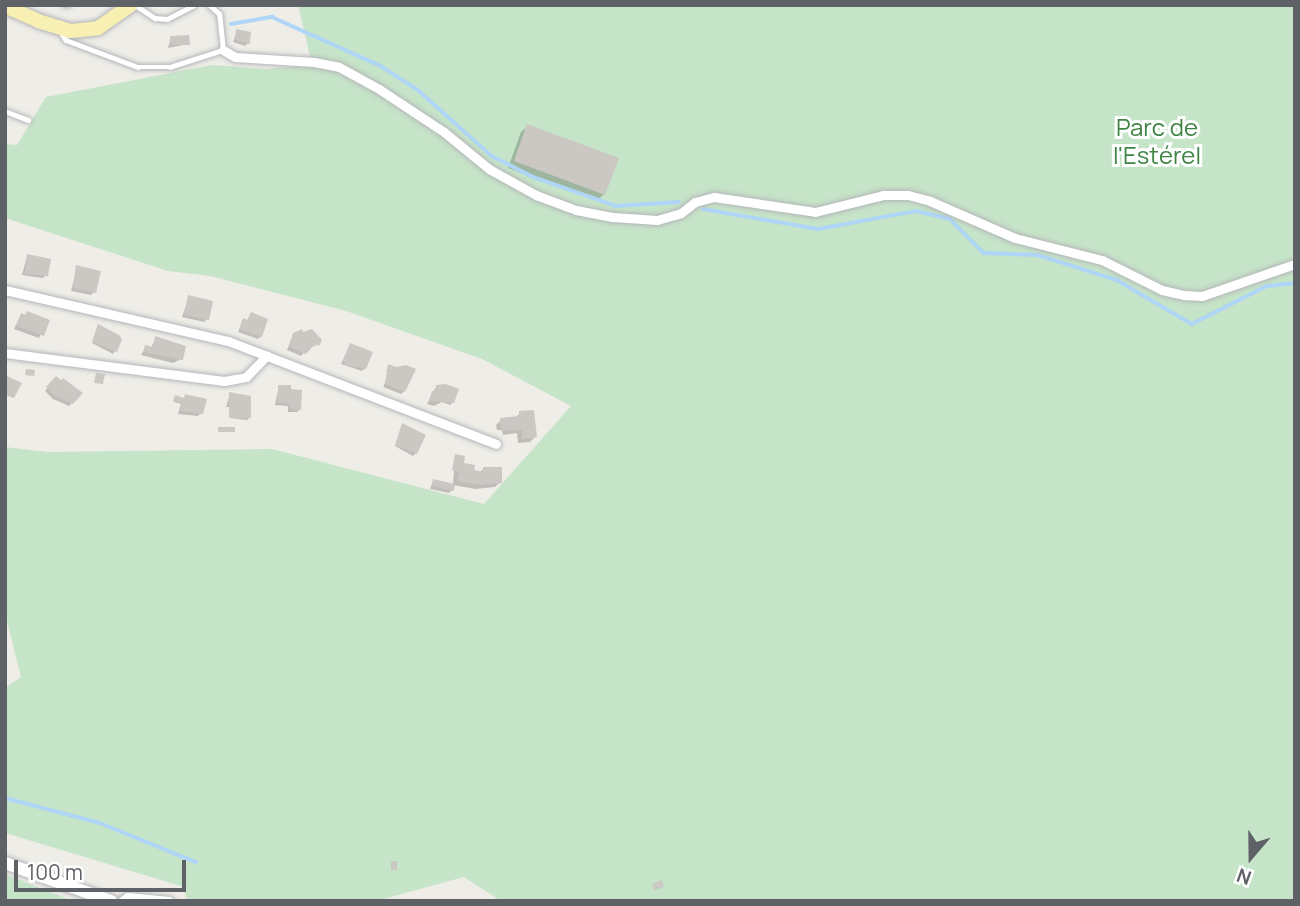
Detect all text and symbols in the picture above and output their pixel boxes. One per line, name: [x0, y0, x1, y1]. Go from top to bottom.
park label: Parc de l'Estérel: [1113, 113, 1201, 169]
north arrow: [1216, 822, 1286, 892]
scale bar: [18, 846, 189, 890]
text: 100 m: [27, 858, 83, 886]
text: N: [1233, 862, 1255, 891]

